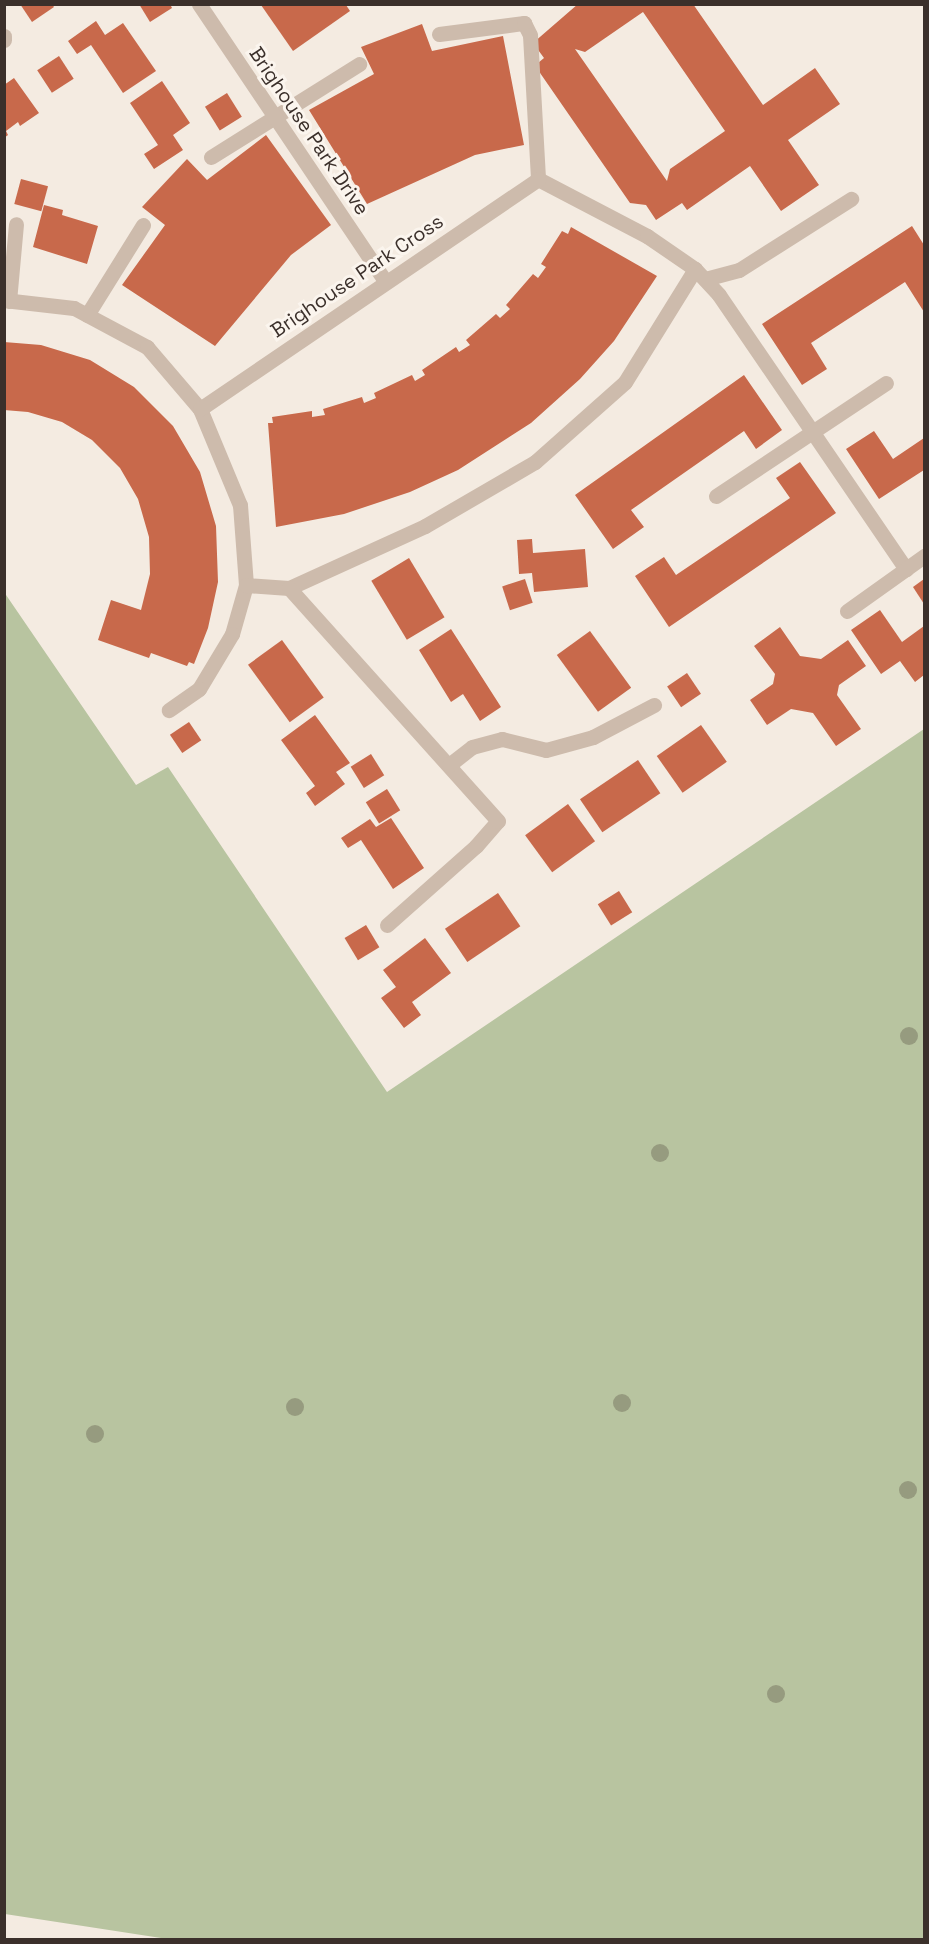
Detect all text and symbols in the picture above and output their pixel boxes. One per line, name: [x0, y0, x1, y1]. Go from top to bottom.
street label: Brighouse Park Drive: [244, 42, 374, 220]
street label: Brighouse Park Cross: [266, 209, 448, 343]

